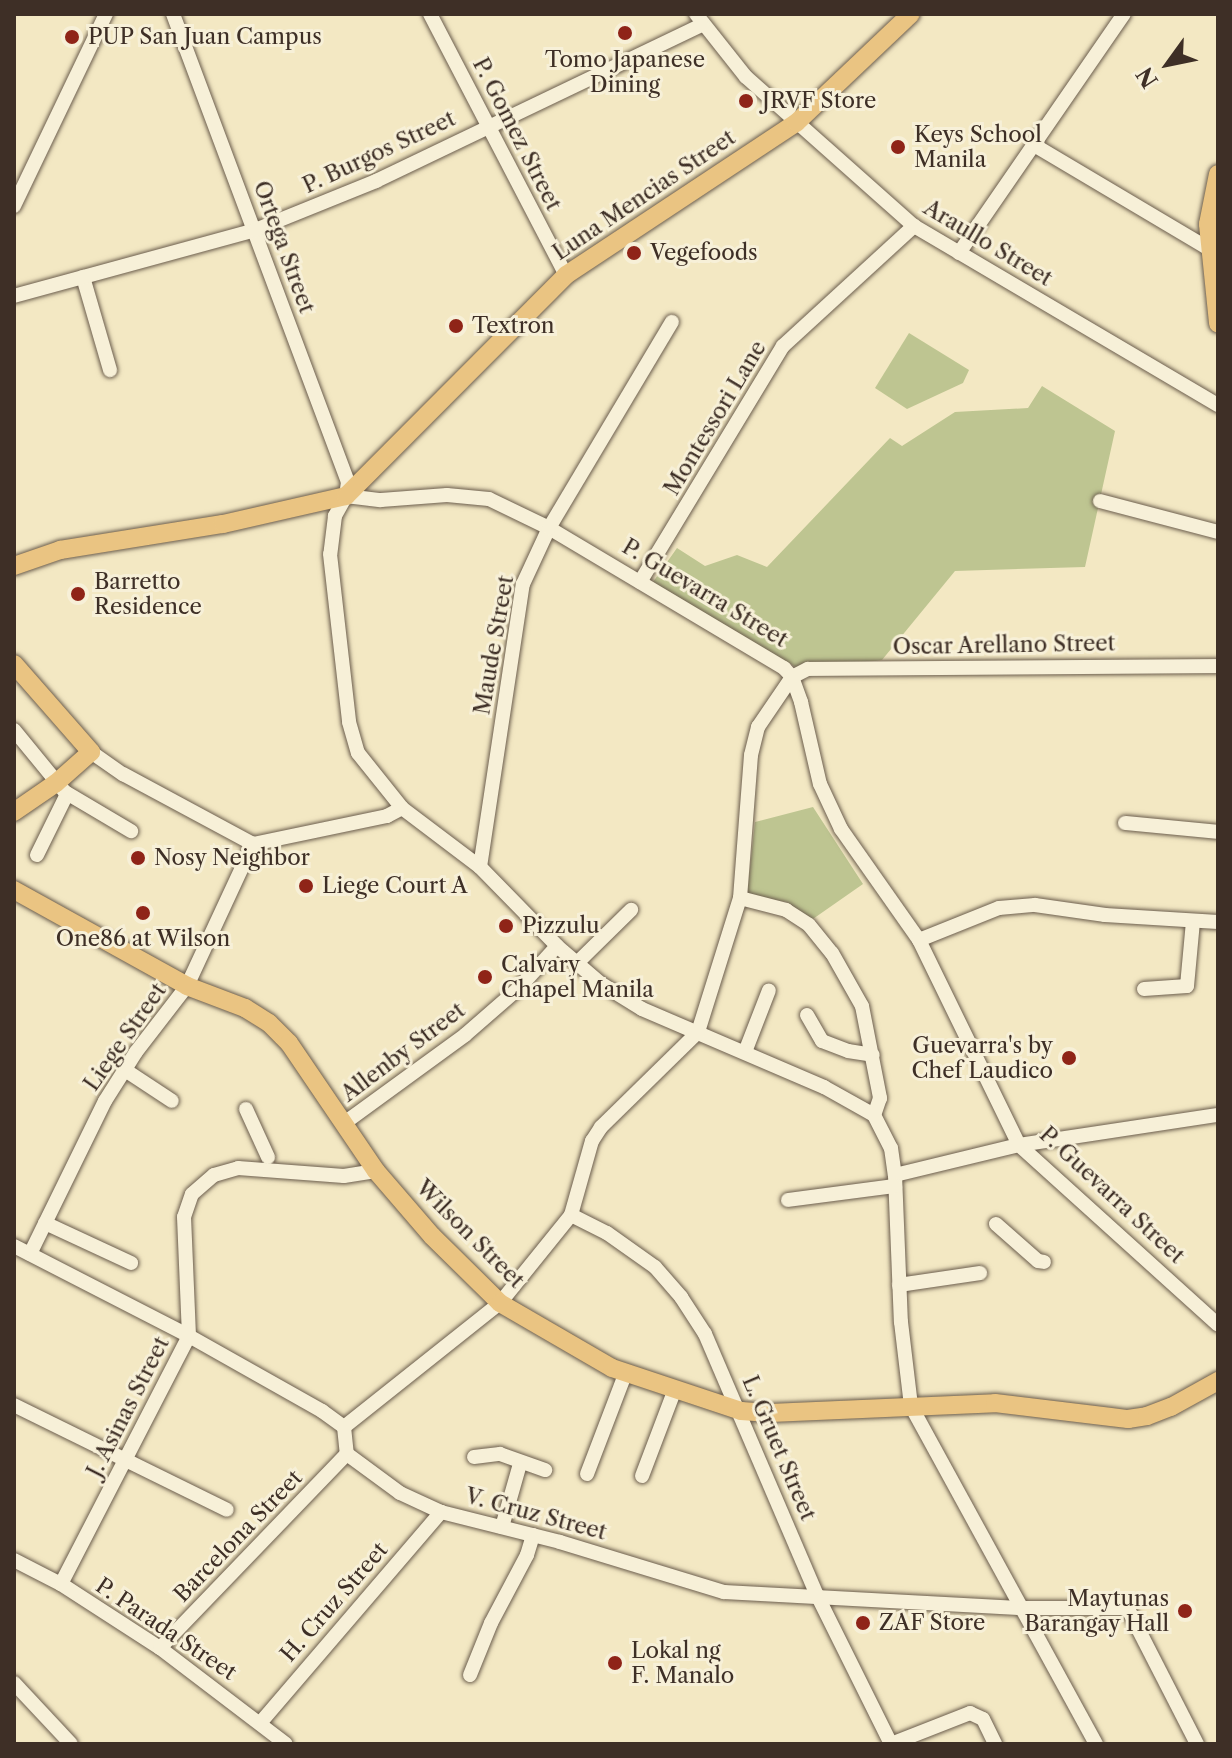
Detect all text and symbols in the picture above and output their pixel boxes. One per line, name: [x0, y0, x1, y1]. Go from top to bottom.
place label: PUP San Juan Campus: [88, 24, 322, 50]
marker: Tomo Japanese Dining: [616, 24, 634, 42]
north arrow: [1128, 24, 1208, 104]
marker: PUP San Juan Campus: [63, 28, 81, 46]
place label: Tomo Japanese Dining: [545, 46, 705, 98]
street label: P. Gomez Street: [467, 53, 567, 215]
text: N: [1131, 62, 1164, 93]
place label: JRVF Store: [762, 88, 877, 114]
marker: JRVF Store: [737, 92, 755, 110]
street label: P. Burgos Street: [299, 105, 459, 199]
place label: Keys School Manila: [914, 121, 1042, 172]
street label: Luna Mencias Street: [548, 124, 740, 266]
marker: Keys School Manila: [889, 138, 907, 156]
street label: Ortega Street: [248, 177, 320, 317]
street label: Araullo Street: [919, 194, 1057, 292]
place label: Vegefoods: [650, 240, 758, 266]
marker: Vegefoods: [625, 244, 643, 262]
place label: Textron: [472, 313, 555, 339]
marker: Textron: [447, 317, 465, 335]
street label: Montessori Lane: [658, 336, 772, 500]
street label: P. Guevarra Street: [617, 533, 793, 653]
place label: Barretto Residence: [94, 568, 202, 620]
street label: Maude Street: [469, 573, 519, 717]
marker: Barretto Residence: [69, 585, 87, 603]
street label: Oscar Arellano Street: [892, 630, 1116, 660]
place label: Nosy Neighbor: [154, 845, 311, 871]
marker: Nosy Neighbor: [129, 849, 147, 867]
place label: Liege Court A: [322, 873, 468, 899]
marker: Liege Court A: [297, 877, 315, 895]
marker: One86 at Wilson: [134, 904, 152, 922]
place label: Pizzulu: [522, 913, 600, 939]
marker: Pizzulu: [497, 917, 515, 935]
place label: One86 at Wilson: [55, 926, 231, 952]
place label: Calvary Chapel Manila: [501, 951, 654, 1002]
marker: Calvary Chapel Manila: [476, 968, 494, 986]
street label: Liege Street: [78, 978, 172, 1096]
street label: Allenby Street: [336, 997, 470, 1107]
place label: Guevarra's by Chef Laudico: [912, 1032, 1053, 1084]
marker: Guevarra's by Chef Laudico: [1060, 1049, 1078, 1067]
street label: P. Guevarra Street: [1034, 1121, 1190, 1269]
street label: Wilson Street: [410, 1174, 530, 1294]
street label: J. Asinas Street: [81, 1332, 175, 1482]
street label: L. Gruet Street: [737, 1372, 821, 1524]
street label: Barcelona Street: [168, 1464, 308, 1608]
street label: V. Cruz Street: [462, 1482, 610, 1546]
street label: H. Cruz Street: [275, 1537, 393, 1667]
street label: P. Parada Street: [91, 1572, 241, 1686]
place label: Maytunas Barangay Hall: [1023, 1585, 1169, 1636]
marker: Maytunas Barangay Hall: [1176, 1602, 1194, 1620]
place label: ZAF Store: [879, 1610, 986, 1636]
marker: ZAF Store: [854, 1614, 872, 1632]
place label: Lokal ng F. Manalo: [631, 1637, 734, 1688]
marker: Lokal ng F. Manalo: [606, 1654, 624, 1672]

